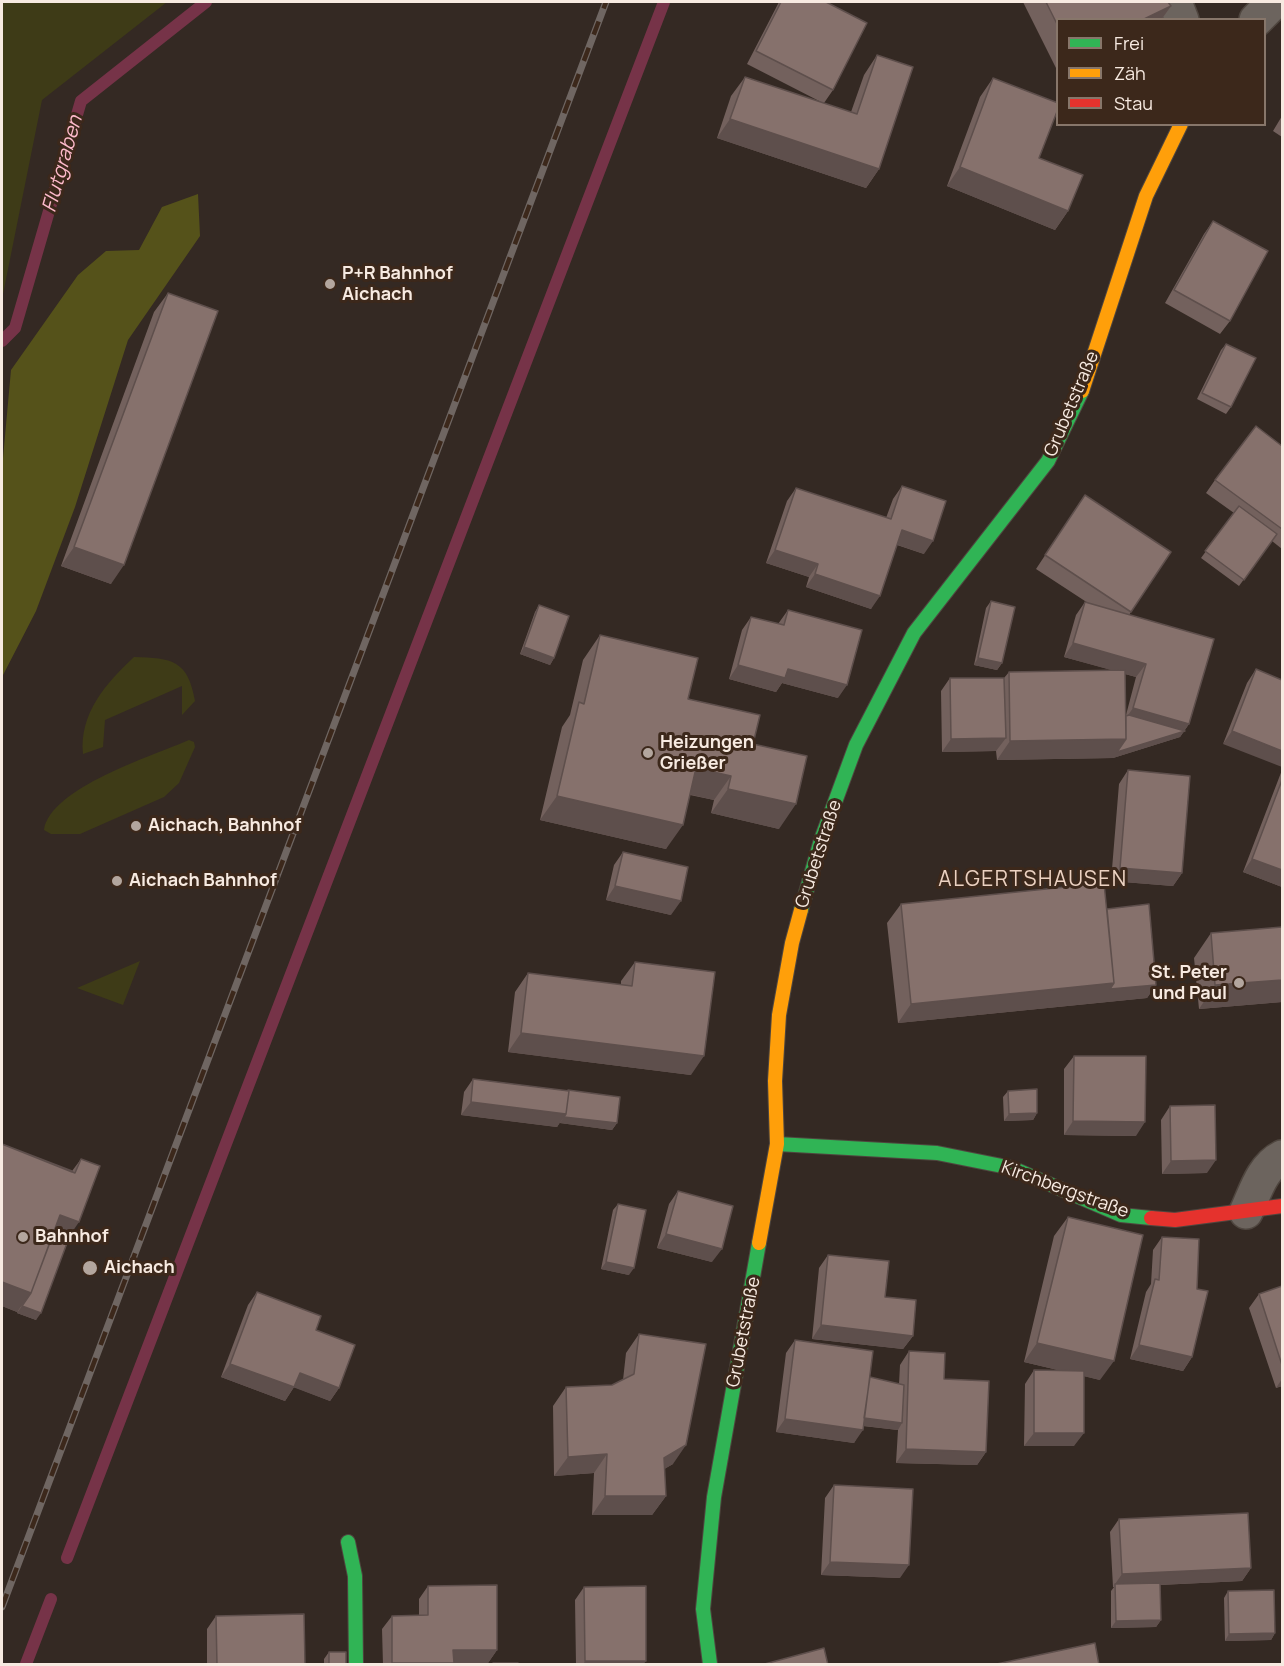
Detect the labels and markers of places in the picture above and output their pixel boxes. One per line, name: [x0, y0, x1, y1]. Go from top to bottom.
place label: P+R Bahnhof Aichach: [342, 263, 453, 306]
marker: P+R Bahnhof Aichach: [323, 277, 337, 291]
place label: Heizungen Grießer: [660, 732, 754, 774]
marker: Heizungen Grießer: [641, 746, 655, 760]
place label: Aichach, Bahnhof: [148, 815, 301, 837]
marker: Aichach, Bahnhof: [129, 819, 143, 833]
place label: Aichach Bahnhof: [129, 870, 277, 892]
marker: Aichach Bahnhof: [110, 874, 124, 888]
place label: St. Peter und Paul: [1151, 962, 1227, 1004]
marker: St. Peter und Paul: [1232, 976, 1246, 990]
place label: Bahnhof: [35, 1226, 108, 1248]
marker: Bahnhof: [16, 1230, 30, 1244]
place label: Aichach: [104, 1257, 175, 1279]
marker: Aichach: [81, 1259, 99, 1277]

